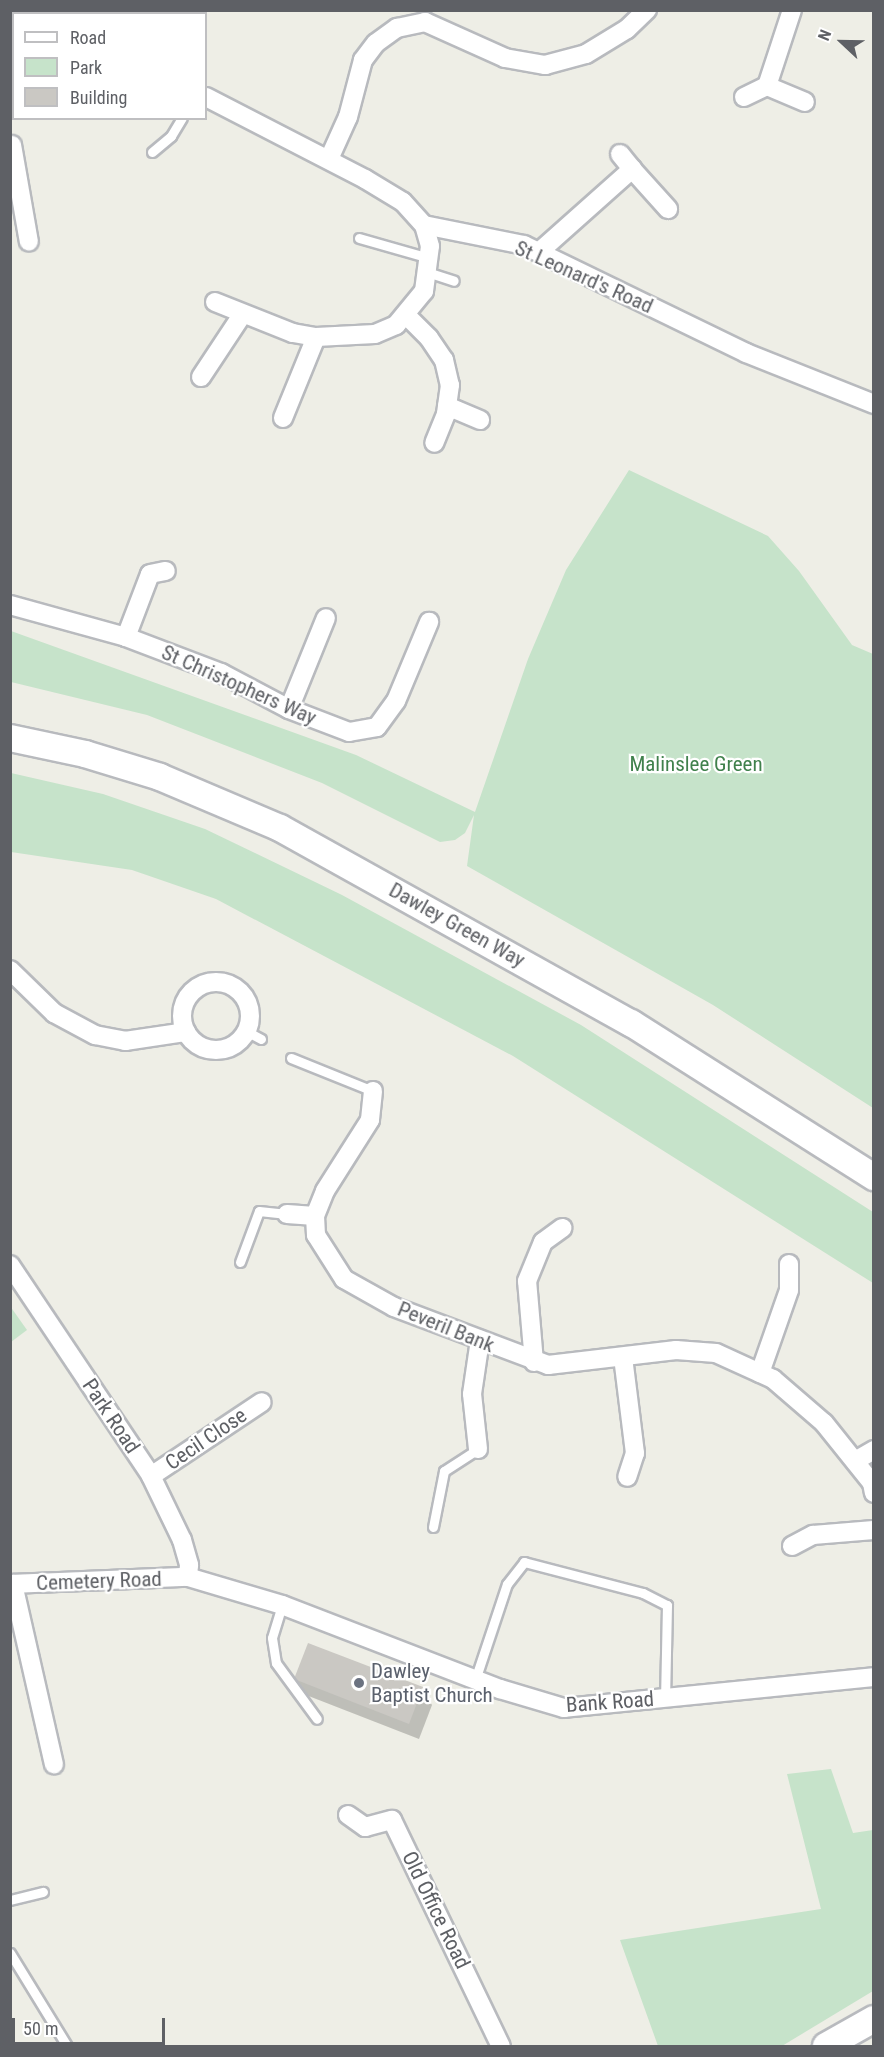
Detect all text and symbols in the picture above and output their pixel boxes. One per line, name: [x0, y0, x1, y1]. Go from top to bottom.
legend: [12, 12, 207, 120]
north arrow: [812, 12, 872, 72]
text: Road: [70, 27, 106, 48]
text: N: [814, 27, 835, 43]
text: Park: [70, 57, 102, 78]
text: Building: [70, 87, 127, 108]
street label: St Leonard's Road: [511, 235, 657, 319]
street label: St Christophers Way: [158, 640, 320, 730]
park label: Malinslee Green: [629, 751, 763, 777]
street label: Dawley Green Way: [385, 877, 529, 973]
street label: Peveril Bank: [394, 1296, 498, 1358]
street label: Park Road: [77, 1374, 145, 1458]
street label: Cecil Close: [161, 1403, 251, 1475]
street label: Cemetery Road: [36, 1566, 162, 1596]
place label: Dawley Baptist Church: [371, 1658, 493, 1708]
marker: Dawley Baptist Church: [352, 1676, 366, 1690]
street label: Bank Road: [565, 1686, 655, 1718]
street label: Old Office Road: [397, 1847, 475, 1973]
scale bar: [15, 2006, 168, 2044]
text: 50 m: [23, 2018, 58, 2039]

